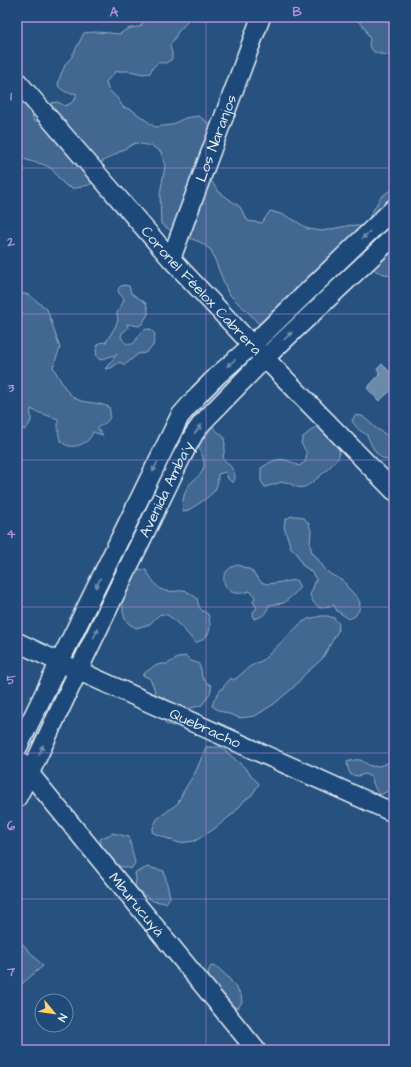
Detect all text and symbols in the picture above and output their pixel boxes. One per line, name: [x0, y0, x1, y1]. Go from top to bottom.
text: A: [110, 3, 119, 21]
text: B: [292, 3, 302, 21]
text: 1: [10, 87, 12, 105]
street label: Los Naranjos: [191, 91, 242, 185]
street label: Coronel Féelox Cabrera: [136, 221, 266, 360]
one-way arrow: [361, 230, 371, 240]
text: 2: [6, 233, 15, 251]
one-way arrow: [283, 331, 293, 340]
one-way arrow: [226, 359, 237, 368]
text: 3: [7, 379, 15, 397]
one-way arrow: [194, 424, 202, 435]
street label: Avenida Amba'y: [134, 438, 200, 541]
one-way arrow: [152, 461, 158, 472]
text: 4: [7, 525, 16, 543]
one-way arrow: [95, 578, 101, 589]
one-way arrow: [93, 627, 99, 639]
text: 5: [6, 671, 16, 689]
street label: Quebracho: [166, 703, 245, 754]
one-way arrow: [38, 745, 44, 756]
text: 6: [7, 817, 16, 835]
street label: Mburucuyá: [104, 868, 169, 941]
text: 7: [6, 963, 16, 981]
north arrow: [34, 993, 74, 1033]
text: N: [54, 1011, 71, 1024]

